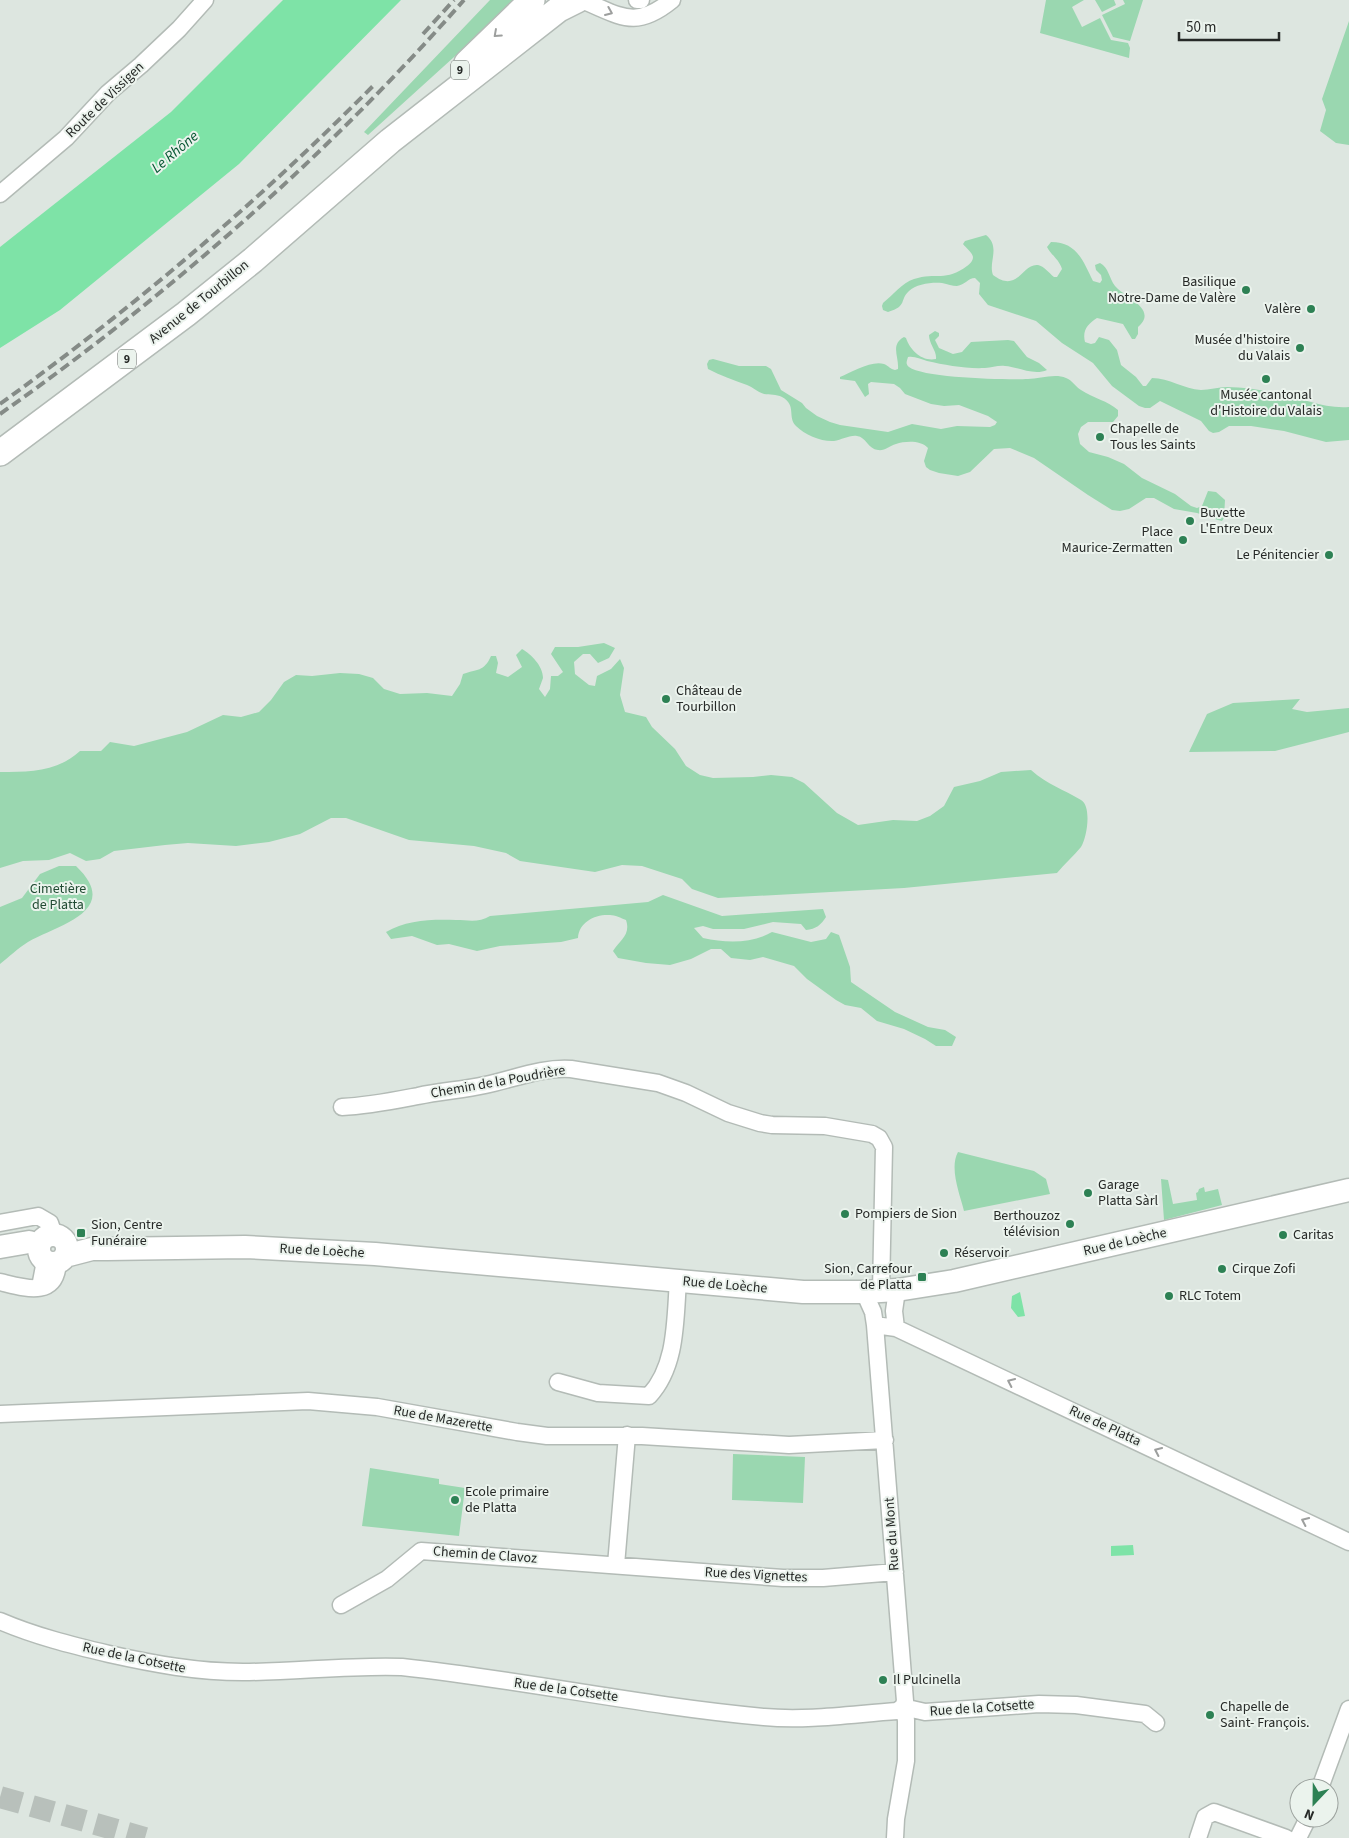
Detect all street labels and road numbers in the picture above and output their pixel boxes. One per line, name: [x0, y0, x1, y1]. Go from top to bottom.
street label: Route de Vissigen: [61, 57, 149, 143]
road number: 9: [451, 60, 469, 80]
street label: Avenue de Tourbillon: [145, 255, 253, 349]
road number: 9: [118, 349, 136, 368]
street label: Chemin de la Poudrière: [429, 1060, 567, 1104]
street label: Rue de Loèche: [1081, 1223, 1169, 1261]
street label: Rue de Loèche: [279, 1239, 365, 1263]
street label: Rue de Loèche: [682, 1271, 768, 1299]
street label: Rue de Mazerette: [392, 1400, 494, 1438]
street label: Rue de Platta: [1066, 1401, 1144, 1451]
street label: Rue du Mont: [879, 1496, 905, 1571]
street label: Chemin de Clavoz: [432, 1541, 538, 1569]
street label: Rue des Vignettes: [704, 1562, 808, 1588]
street label: Rue de la Cotsette: [81, 1637, 187, 1679]
street label: Rue de la Cotsette: [513, 1673, 619, 1707]
street label: Rue de la Cotsette: [929, 1694, 1035, 1722]

